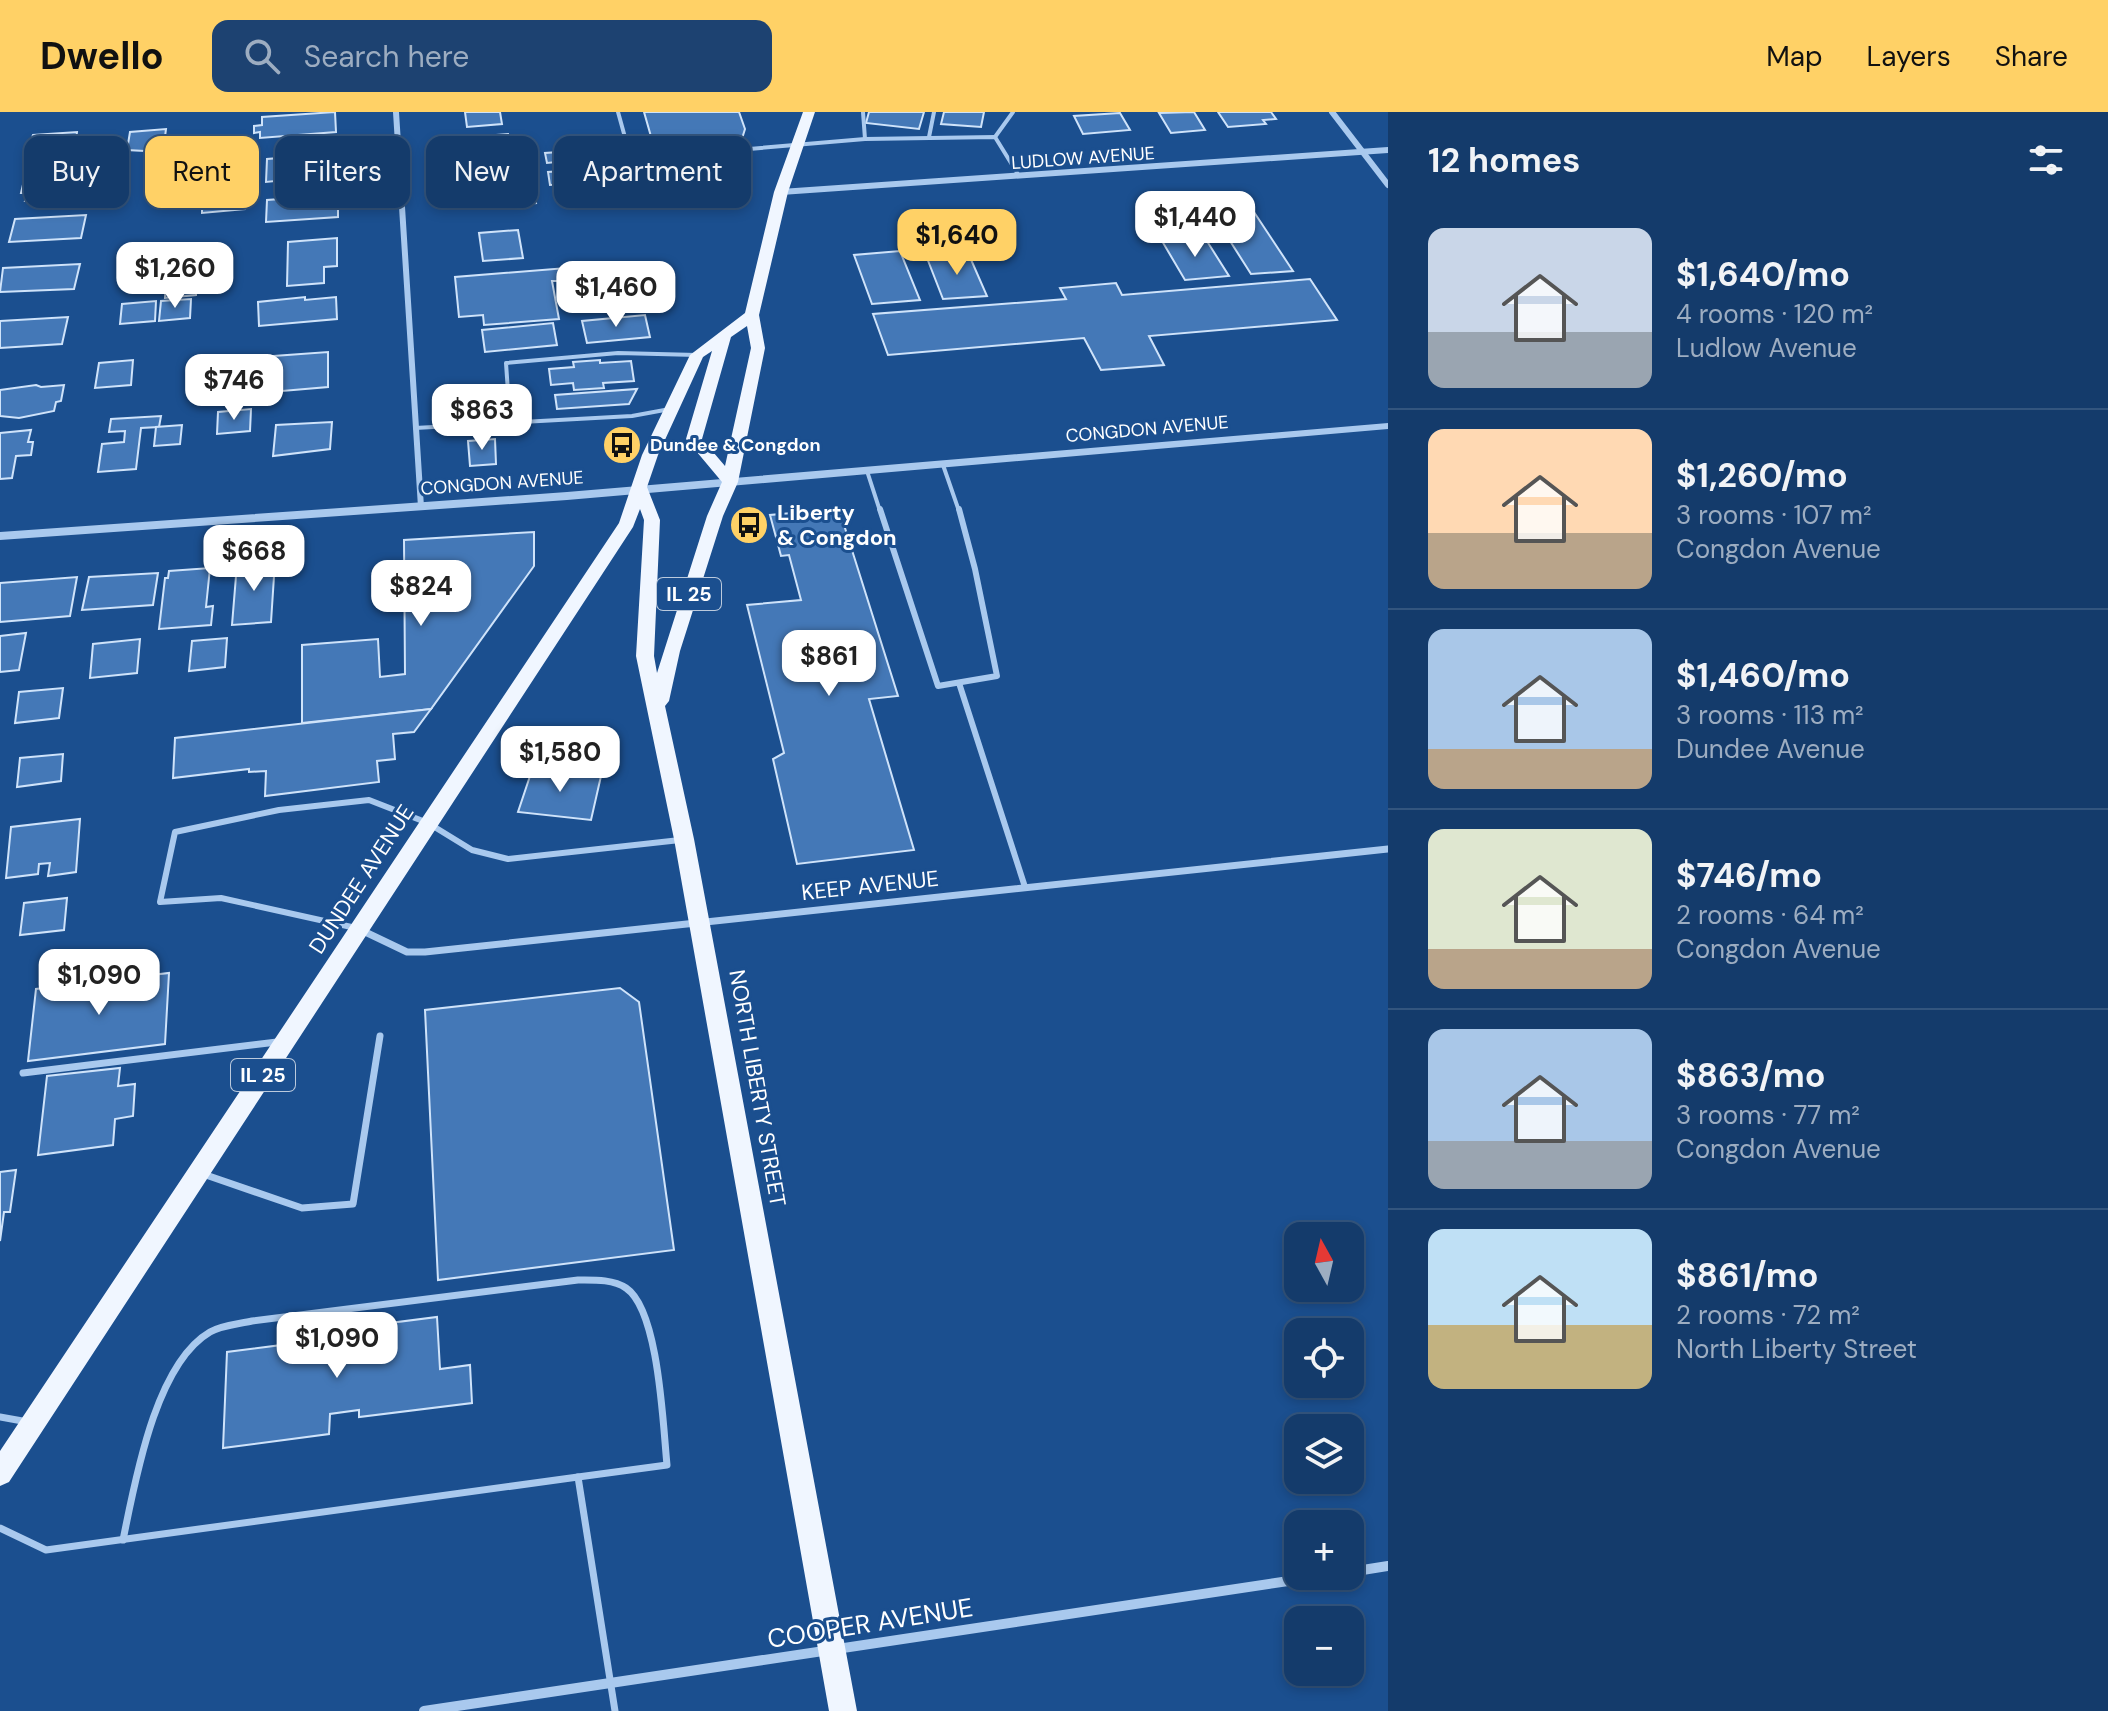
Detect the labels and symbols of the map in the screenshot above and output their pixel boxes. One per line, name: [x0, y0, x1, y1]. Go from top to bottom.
street label: LUDLOW AVENUE: [1010, 141, 1156, 175]
pin: $1,440: [1130, 191, 1260, 259]
pin: $1,640: [892, 209, 1022, 277]
pin: $1,260: [110, 242, 240, 310]
pin: $1,460: [551, 261, 681, 329]
pin: $746: [187, 354, 281, 422]
pin: $863: [435, 384, 529, 452]
street label: CONGDON AVENUE: [1065, 410, 1229, 448]
bus stop icon: Dundee & Congdon: [601, 424, 643, 466]
place label: Dundee & Congdon: [650, 433, 821, 457]
street label: CONGDON AVENUE: [420, 465, 584, 501]
place label: Liberty & Congdon: [777, 498, 897, 552]
bus stop icon: Liberty & Congdon: [728, 504, 770, 546]
pin: $668: [207, 525, 301, 593]
pin: $824: [374, 560, 468, 628]
road number: IL 25: [657, 578, 721, 610]
pin: $861: [782, 630, 876, 698]
pin: $1,580: [495, 726, 625, 794]
street label: DUNDEE AVENUE: [302, 799, 420, 959]
street label: KEEP AVENUE: [800, 864, 940, 907]
pin: $1,090: [34, 949, 164, 1017]
street label: NORTH LIBERTY STREET: [722, 967, 793, 1209]
road number: IL 25: [231, 1059, 295, 1091]
north arrow: [1284, 1222, 1364, 1302]
pin: $1,090: [272, 1312, 402, 1380]
street label: COOPER AVENUE: [765, 1590, 975, 1656]

